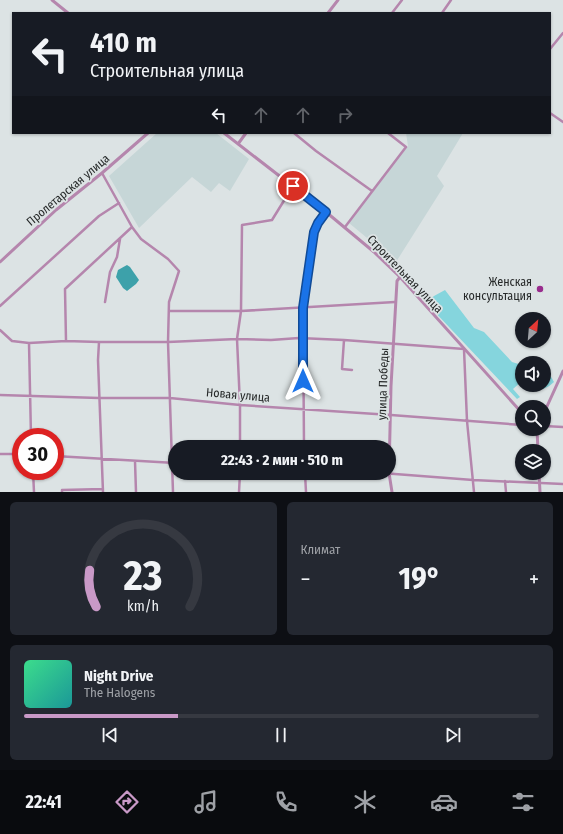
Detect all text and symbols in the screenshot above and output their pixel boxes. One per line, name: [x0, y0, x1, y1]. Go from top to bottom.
text: 410 m: [90, 26, 157, 59]
icon: left: [24, 28, 76, 80]
text: Строительная улица: [90, 60, 244, 82]
icon: left: [208, 104, 230, 126]
icon: ahead: [250, 104, 272, 126]
icon: ahead: [292, 104, 314, 126]
icon: right: [334, 104, 356, 126]
street label: Пролетарская улица: [24, 151, 112, 229]
pin: [276, 169, 310, 203]
icon: arrive: [282, 175, 304, 197]
street label: Строительная улица: [364, 232, 446, 316]
place label: Женская консультация: [463, 275, 532, 303]
marker: Женская консультация: [535, 284, 545, 294]
north arrow: [515, 312, 551, 348]
map controls: [515, 312, 551, 480]
street label: улица Победы: [375, 348, 391, 420]
button: sound: [515, 356, 551, 392]
position arrow: [282, 360, 324, 402]
street label: Новая улица: [205, 385, 271, 405]
button: search: [515, 400, 551, 436]
speed limit sign: 30: [12, 428, 64, 480]
button: layers: [515, 444, 551, 480]
text: 22:43 · 2 мин · 510 m: [221, 451, 343, 469]
text: Климат: [301, 542, 340, 557]
text: 23: [123, 550, 163, 600]
text: 19°: [399, 561, 441, 597]
text: −: [301, 566, 310, 593]
text: +: [529, 566, 539, 593]
text: km/h: [127, 597, 159, 614]
text: Night Drive: [84, 667, 153, 685]
text: The Halogens: [84, 685, 155, 700]
icon: previous: [99, 724, 121, 746]
icon: pause: [270, 724, 292, 746]
icon: next: [442, 724, 464, 746]
icon: directions: [113, 788, 141, 816]
icon: music: [192, 788, 220, 816]
icon: phone: [272, 788, 300, 816]
icon: climate: [351, 788, 379, 816]
icon: car: [430, 788, 458, 816]
icon: filters: [509, 788, 537, 816]
text: 22:41: [26, 791, 62, 813]

